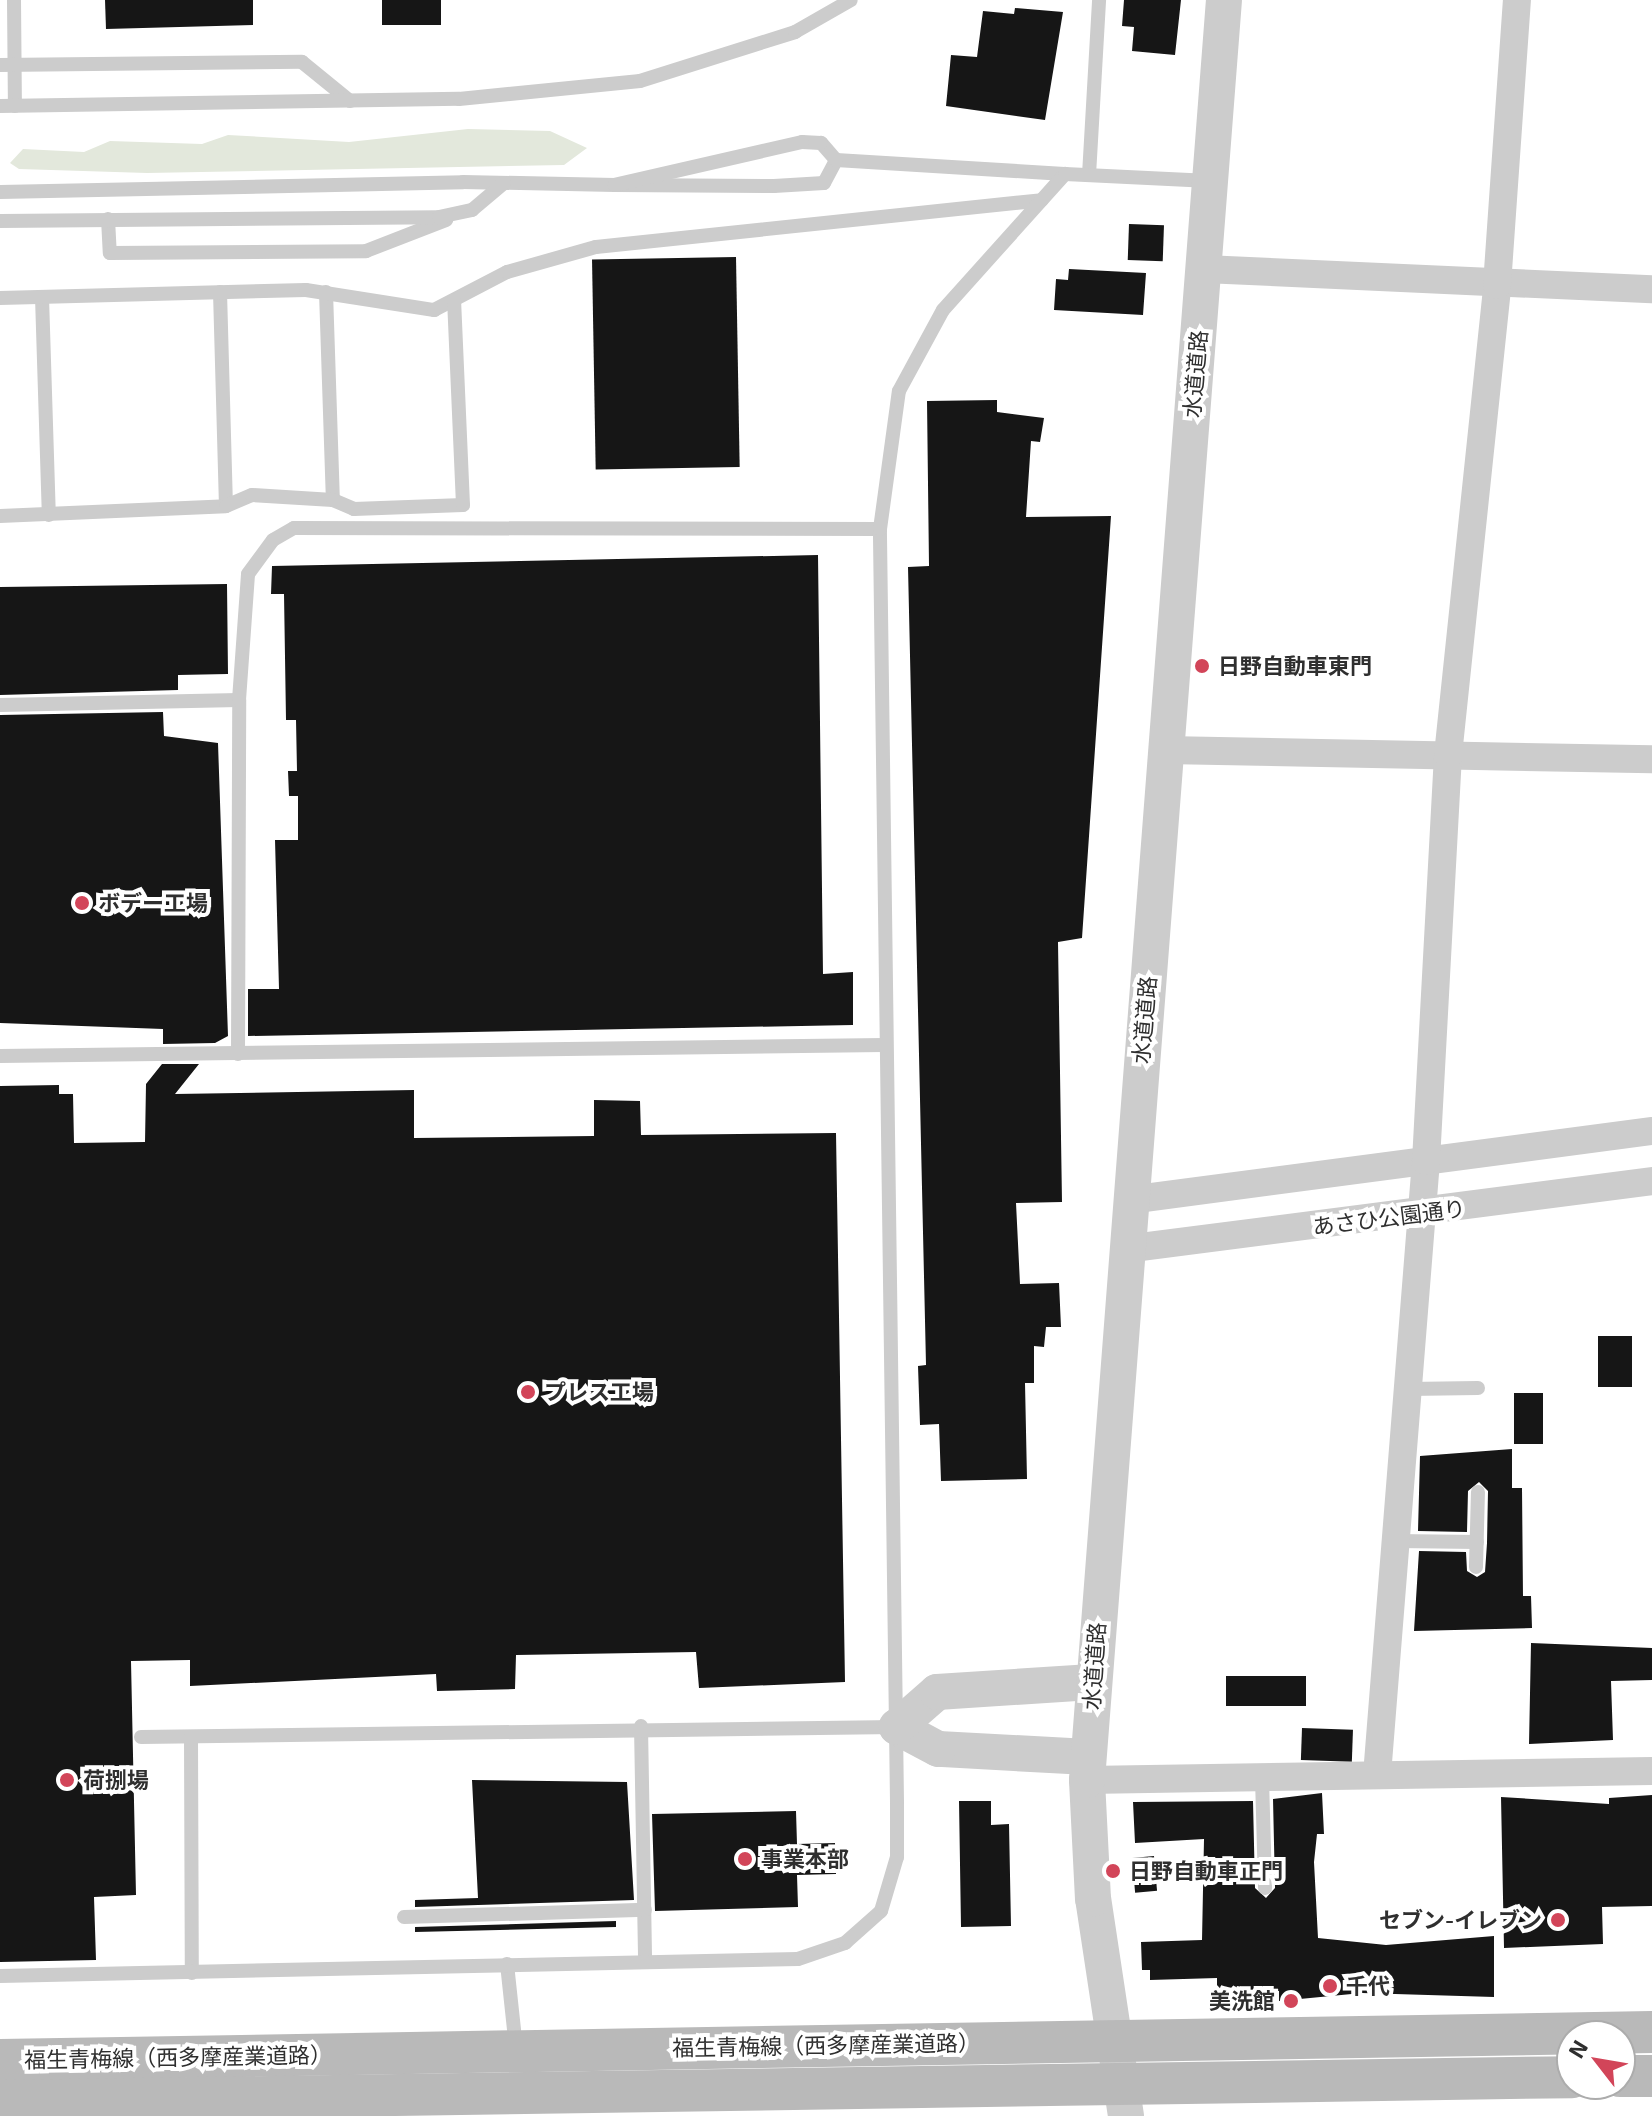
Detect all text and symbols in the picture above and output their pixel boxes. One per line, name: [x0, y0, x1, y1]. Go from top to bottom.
street label: 水道道路: [1178, 329, 1212, 419]
place label: 日野自動車東門: [1218, 653, 1372, 679]
marker: 日野自動車東門: [1193, 657, 1211, 675]
place label: ボデー工場: [98, 890, 208, 916]
marker: ボデー工場: [73, 894, 91, 912]
street label: 水道道路: [1127, 975, 1161, 1065]
street label: あさひ公園通り: [1311, 1195, 1467, 1239]
place label: プレス工場: [544, 1379, 654, 1405]
marker: プレス工場: [519, 1383, 537, 1401]
street label: 水道道路: [1078, 1621, 1110, 1711]
place label: 荷捌場: [83, 1767, 149, 1793]
marker: 荷捌場: [58, 1771, 76, 1789]
place label: 事業本部: [761, 1846, 849, 1872]
marker: 事業本部: [736, 1850, 754, 1868]
place label: 日野自動車正門: [1129, 1858, 1283, 1884]
marker: 日野自動車正門: [1104, 1862, 1122, 1880]
place label: セブン-イレブン: [1379, 1907, 1542, 1933]
marker: セブン-イレブン: [1549, 1911, 1567, 1929]
place label: 千代: [1346, 1973, 1390, 1999]
marker: 千代: [1321, 1977, 1339, 1995]
place label: 美洗館: [1209, 1988, 1275, 2014]
marker: 美洗館: [1282, 1992, 1300, 2010]
north arrow: [1556, 2020, 1636, 2100]
street label: 福生青梅線（西多摩産業道路）: [672, 2029, 980, 2061]
text: N: [1562, 2035, 1592, 2062]
street label: 福生青梅線（西多摩産業道路）: [24, 2041, 332, 2073]

